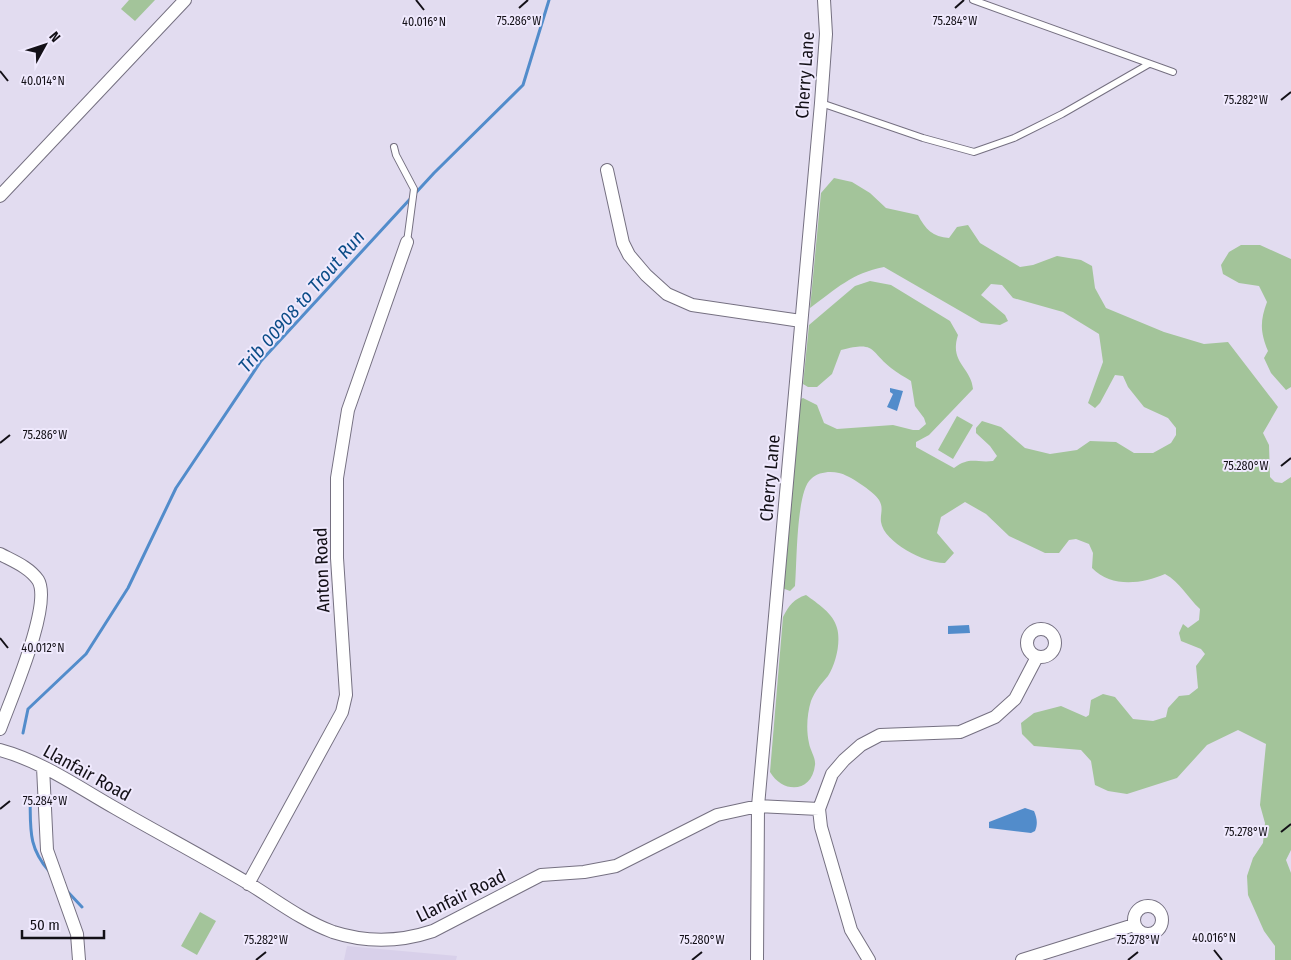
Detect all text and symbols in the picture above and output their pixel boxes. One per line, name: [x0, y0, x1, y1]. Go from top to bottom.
text: 75.286°W: [497, 14, 541, 28]
text: 75.284°W: [933, 14, 977, 28]
text: 40.016°N: [402, 15, 446, 29]
north arrow: [20, 20, 70, 70]
text: N: [45, 28, 64, 46]
street label: Cherry Lane: [791, 31, 819, 119]
text: 40.014°N: [21, 74, 65, 88]
text: 75.282°W: [1224, 93, 1268, 107]
water label: Trib 00908 to Trout Run: [233, 225, 369, 377]
text: 75.286°W: [23, 428, 67, 442]
street label: Cherry Lane: [755, 433, 785, 522]
text: 75.280°W: [1224, 459, 1268, 473]
street label: Anton Road: [310, 527, 334, 613]
text: 40.012°N: [21, 641, 65, 655]
street label: Llanfair Road: [39, 740, 135, 806]
text: 75.284°W: [23, 794, 67, 808]
text: 75.278°W: [1224, 825, 1268, 839]
street label: Llanfair Road: [413, 865, 509, 927]
scale bar: [22, 908, 105, 940]
text: 50 m: [30, 916, 60, 934]
text: 40.016°N: [1192, 931, 1236, 945]
text: 75.282°W: [244, 933, 288, 947]
text: 75.280°W: [680, 933, 724, 947]
text: 75.278°W: [1116, 933, 1160, 947]

